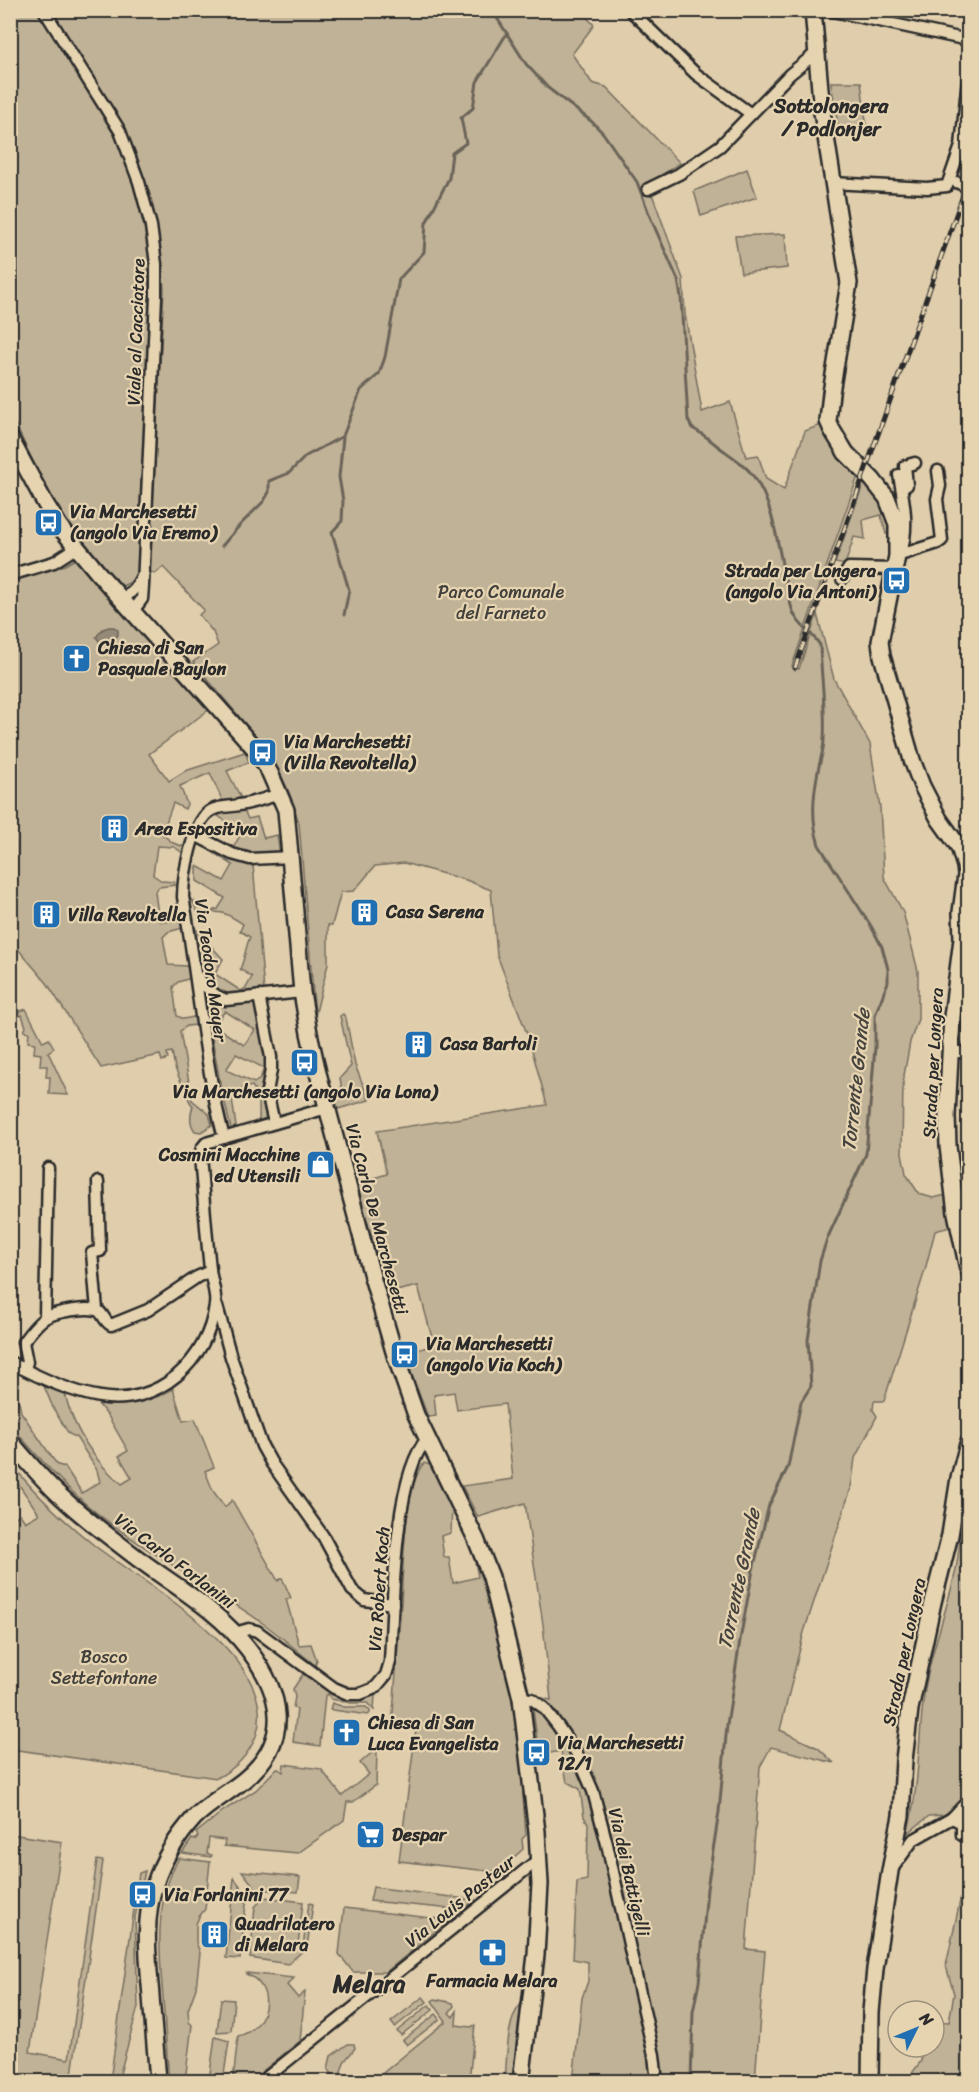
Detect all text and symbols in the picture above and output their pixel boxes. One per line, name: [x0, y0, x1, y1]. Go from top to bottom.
district label: Sottolongera / Podlonjer: [773, 89, 889, 147]
street label: Viale al Cacciatore: [117, 258, 155, 406]
place label: Via Marchesetti (angolo Via Eremo): [70, 496, 218, 549]
bus stop icon: Via Marchesetti (angolo Via Eremo): [33, 506, 65, 538]
place label: Strada per Longera (angolo Via Antoni): [724, 555, 878, 608]
bus stop icon: Strada per Longera (angolo Via Antoni): [881, 565, 913, 597]
park label: Parco Comunale del Farneto: [438, 576, 564, 629]
place label: Chiesa di San Pasquale Baylon: [97, 632, 227, 685]
church icon: Chiesa di San Pasquale Baylon: [61, 642, 93, 674]
place label: Via Marchesetti (Villa Revoltella): [284, 726, 417, 779]
bus stop icon: Via Marchesetti (Villa Revoltella): [247, 736, 279, 768]
building icon: Area Espositiva: [98, 813, 130, 845]
place label: Area Espositiva: [134, 813, 258, 845]
street label: Via Teodoro Mayer: [185, 896, 237, 1045]
building icon: Casa Serena: [349, 896, 381, 928]
place label: Casa Serena: [385, 896, 485, 928]
building icon: Villa Revoltella: [31, 899, 63, 931]
place label: Villa Revoltella: [68, 899, 187, 931]
street label: Strada per Longera: [913, 987, 953, 1139]
water label: Torrente Grande: [831, 1005, 881, 1153]
building icon: Casa Bartoli: [403, 1028, 435, 1060]
place label: Casa Bartoli: [439, 1028, 538, 1060]
bus stop icon: Via Marchesetti (angolo Via Lona): [289, 1047, 321, 1079]
place label: Via Marchesetti (angolo Via Lona): [173, 1076, 439, 1108]
street label: Via Carlo De Marchesetti: [336, 1120, 418, 1319]
place label: Cosmini Macchine ed Utensili: [158, 1139, 301, 1192]
shop icon: Cosmini Macchine ed Utensili: [305, 1149, 337, 1181]
place label: Via Marchesetti (angolo Via Koch): [426, 1328, 563, 1381]
bus stop icon: Via Marchesetti (angolo Via Koch): [389, 1338, 421, 1370]
street label: Via Carlo Forlanini: [107, 1504, 244, 1618]
water label: Torrente Grande: [707, 1504, 771, 1653]
street label: Via Robert Koch: [359, 1525, 399, 1653]
street label: Strada per Longera: [873, 1575, 935, 1729]
park label: Bosco Settefontane: [51, 1641, 157, 1694]
place label: Chiesa di San Luca Evangelista: [367, 1707, 500, 1760]
church icon: Chiesa di San Luca Evangelista: [331, 1717, 363, 1749]
place label: Via Marchesetti 12/1: [557, 1727, 684, 1780]
bus stop icon: Via Marchesetti 12/1: [520, 1737, 552, 1769]
street label: Via dei Battigelli: [599, 1805, 660, 1940]
supermarket icon: Despar: [355, 1819, 387, 1851]
place label: Despar: [392, 1819, 448, 1851]
street label: Via Louis Pasteur: [397, 1845, 524, 1956]
bus stop icon: Via Forlanini 77: [127, 1879, 159, 1911]
place label: Via Forlanini 77: [164, 1879, 290, 1911]
place label: Quadrilatero di Melara: [235, 1908, 335, 1961]
building icon: Quadrilatero di Melara: [198, 1918, 230, 1950]
pharmacy icon: Farmacia Melara: [476, 1936, 508, 1968]
district label: Melara: [332, 1963, 406, 2005]
place label: Farmacia Melara: [425, 1965, 558, 1997]
north arrow: [886, 1999, 946, 2059]
text: N: [912, 2004, 942, 2034]

